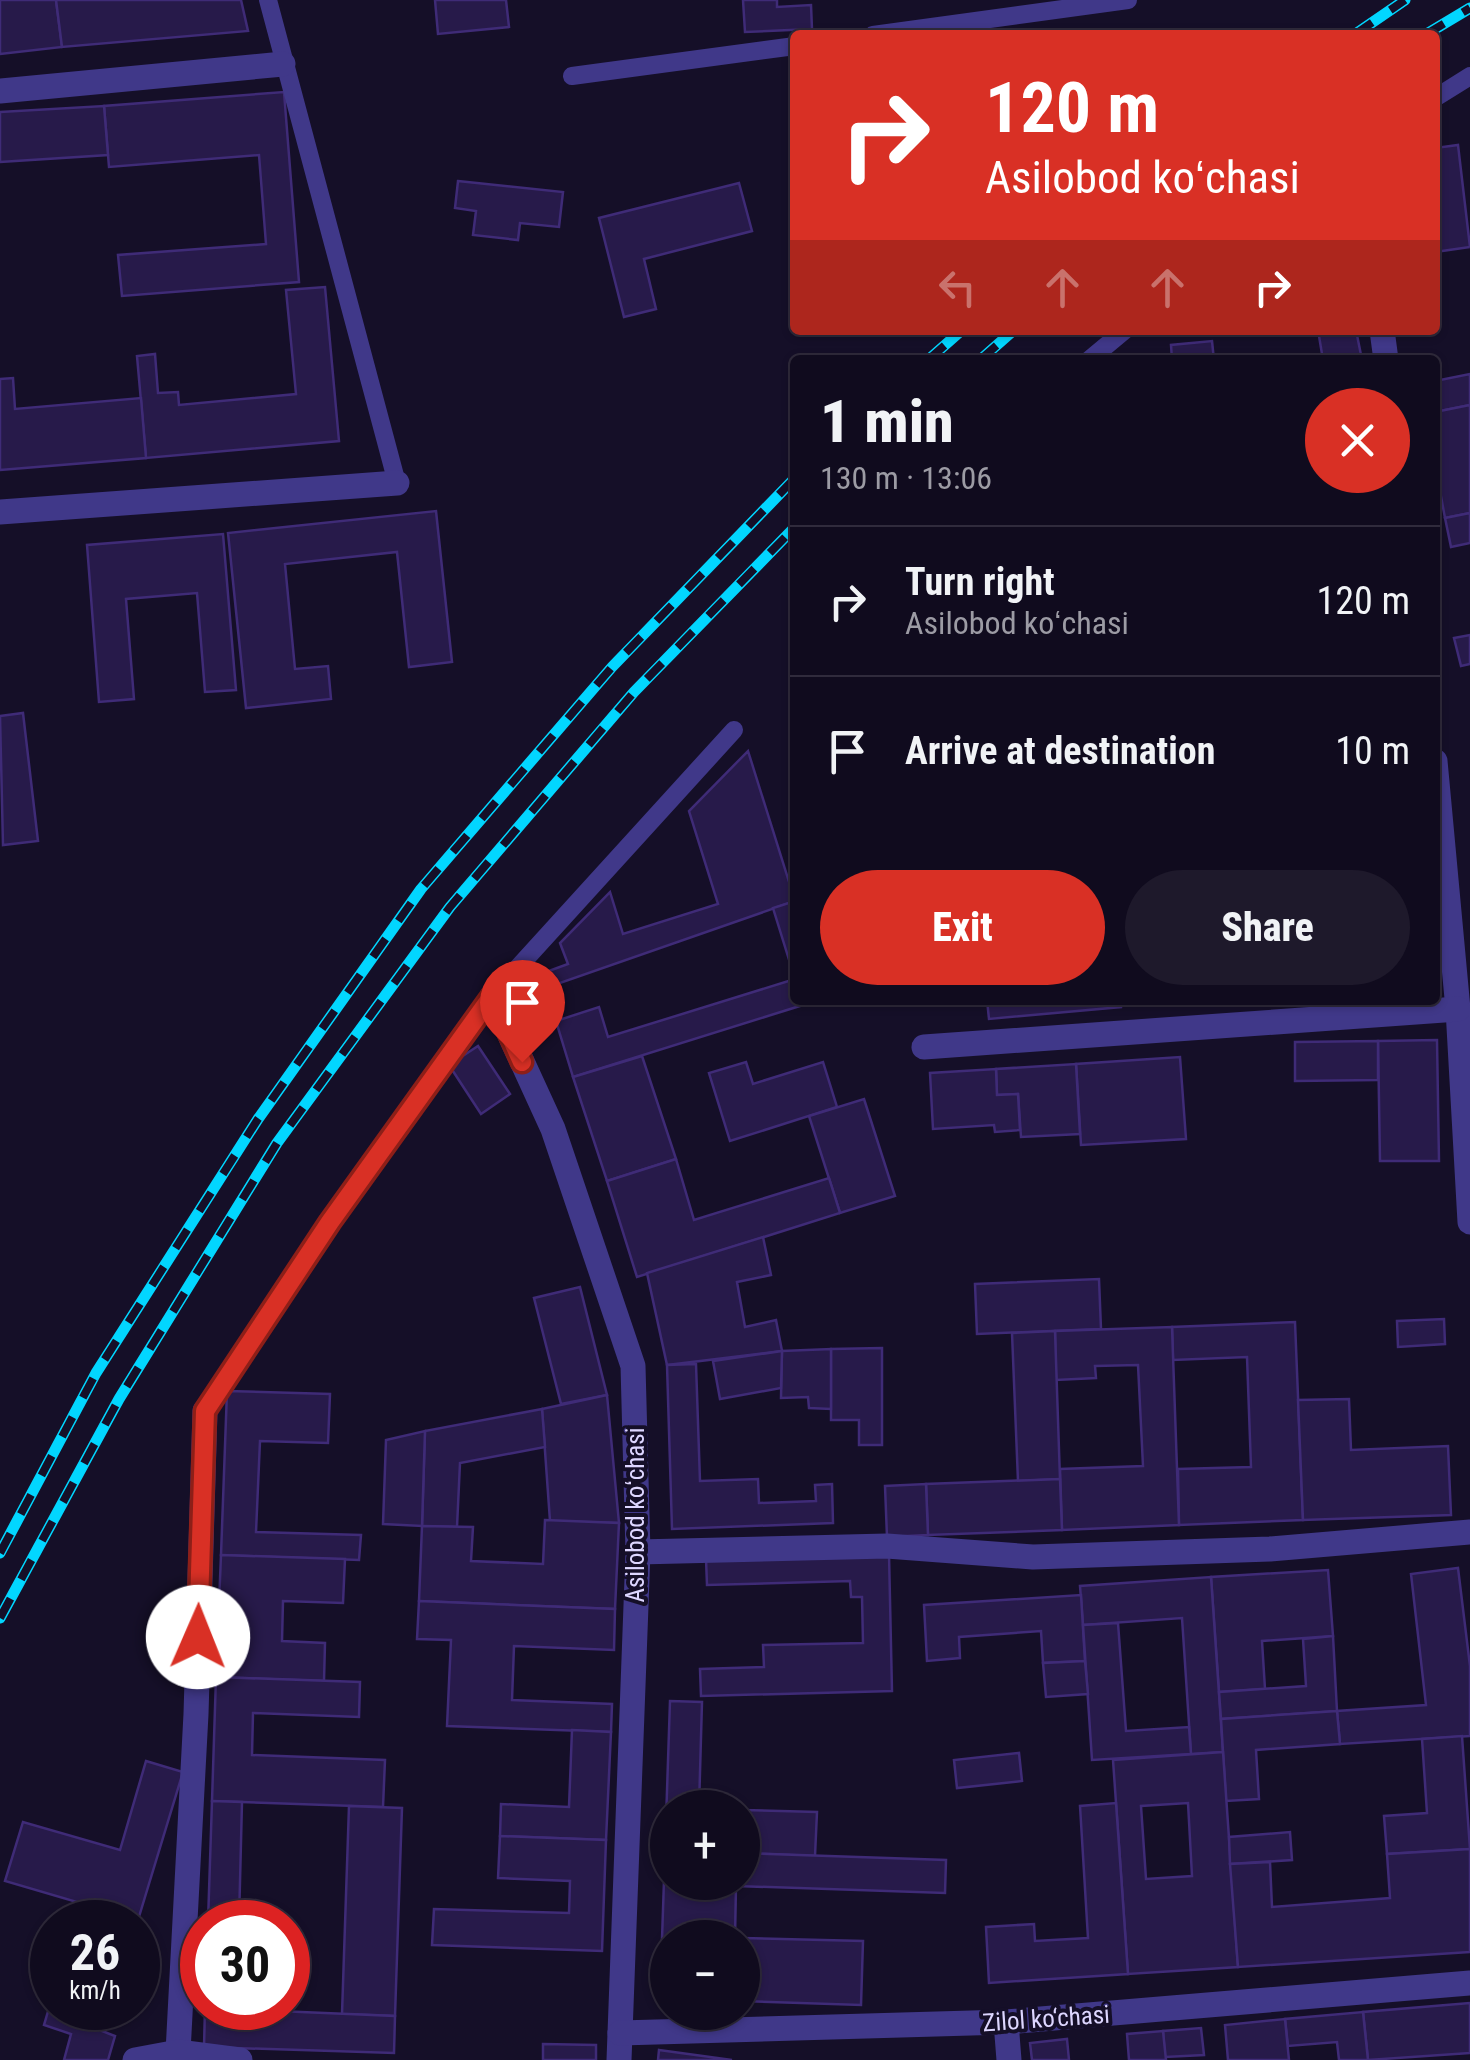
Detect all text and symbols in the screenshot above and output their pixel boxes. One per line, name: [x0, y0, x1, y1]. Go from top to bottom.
text: 120 m: [985, 67, 1159, 149]
icon: right: [820, 70, 950, 200]
text: Asilobod koʻchasi: [985, 151, 1300, 204]
icon: left: [930, 260, 985, 315]
icon: ahead: [1035, 260, 1090, 315]
icon: ahead: [1140, 260, 1195, 315]
icon: right: [1245, 260, 1300, 315]
text: 1 min: [820, 386, 954, 457]
button: close: [1305, 388, 1410, 493]
text: 130 m · 13:06: [820, 459, 992, 497]
text: Turn right: [905, 560, 1055, 604]
icon: right: [820, 574, 875, 629]
text: 120 m: [1316, 579, 1410, 623]
text: Asilobod koʻchasi: [905, 604, 1129, 642]
icon: arrive: [820, 724, 875, 779]
text: Arrive at destination: [905, 729, 1215, 773]
text: 10 m: [1335, 729, 1410, 773]
button: Exit: [820, 870, 1105, 985]
button: Share: [1125, 870, 1410, 985]
pin: [480, 960, 565, 1063]
icon: arrive: [495, 975, 550, 1030]
street label: Asilobod koʻchasi: [621, 1428, 650, 1602]
position arrow: [146, 1585, 250, 1689]
map controls: [650, 1790, 760, 2030]
button: +: [650, 1790, 760, 1900]
speed limit sign: 30: [180, 1900, 310, 2030]
button: −: [650, 1920, 760, 2030]
text: 26: [70, 1924, 120, 1982]
text: km/h: [69, 1976, 121, 2005]
street label: Zilol ko‘chasi: [981, 2000, 1111, 2037]

